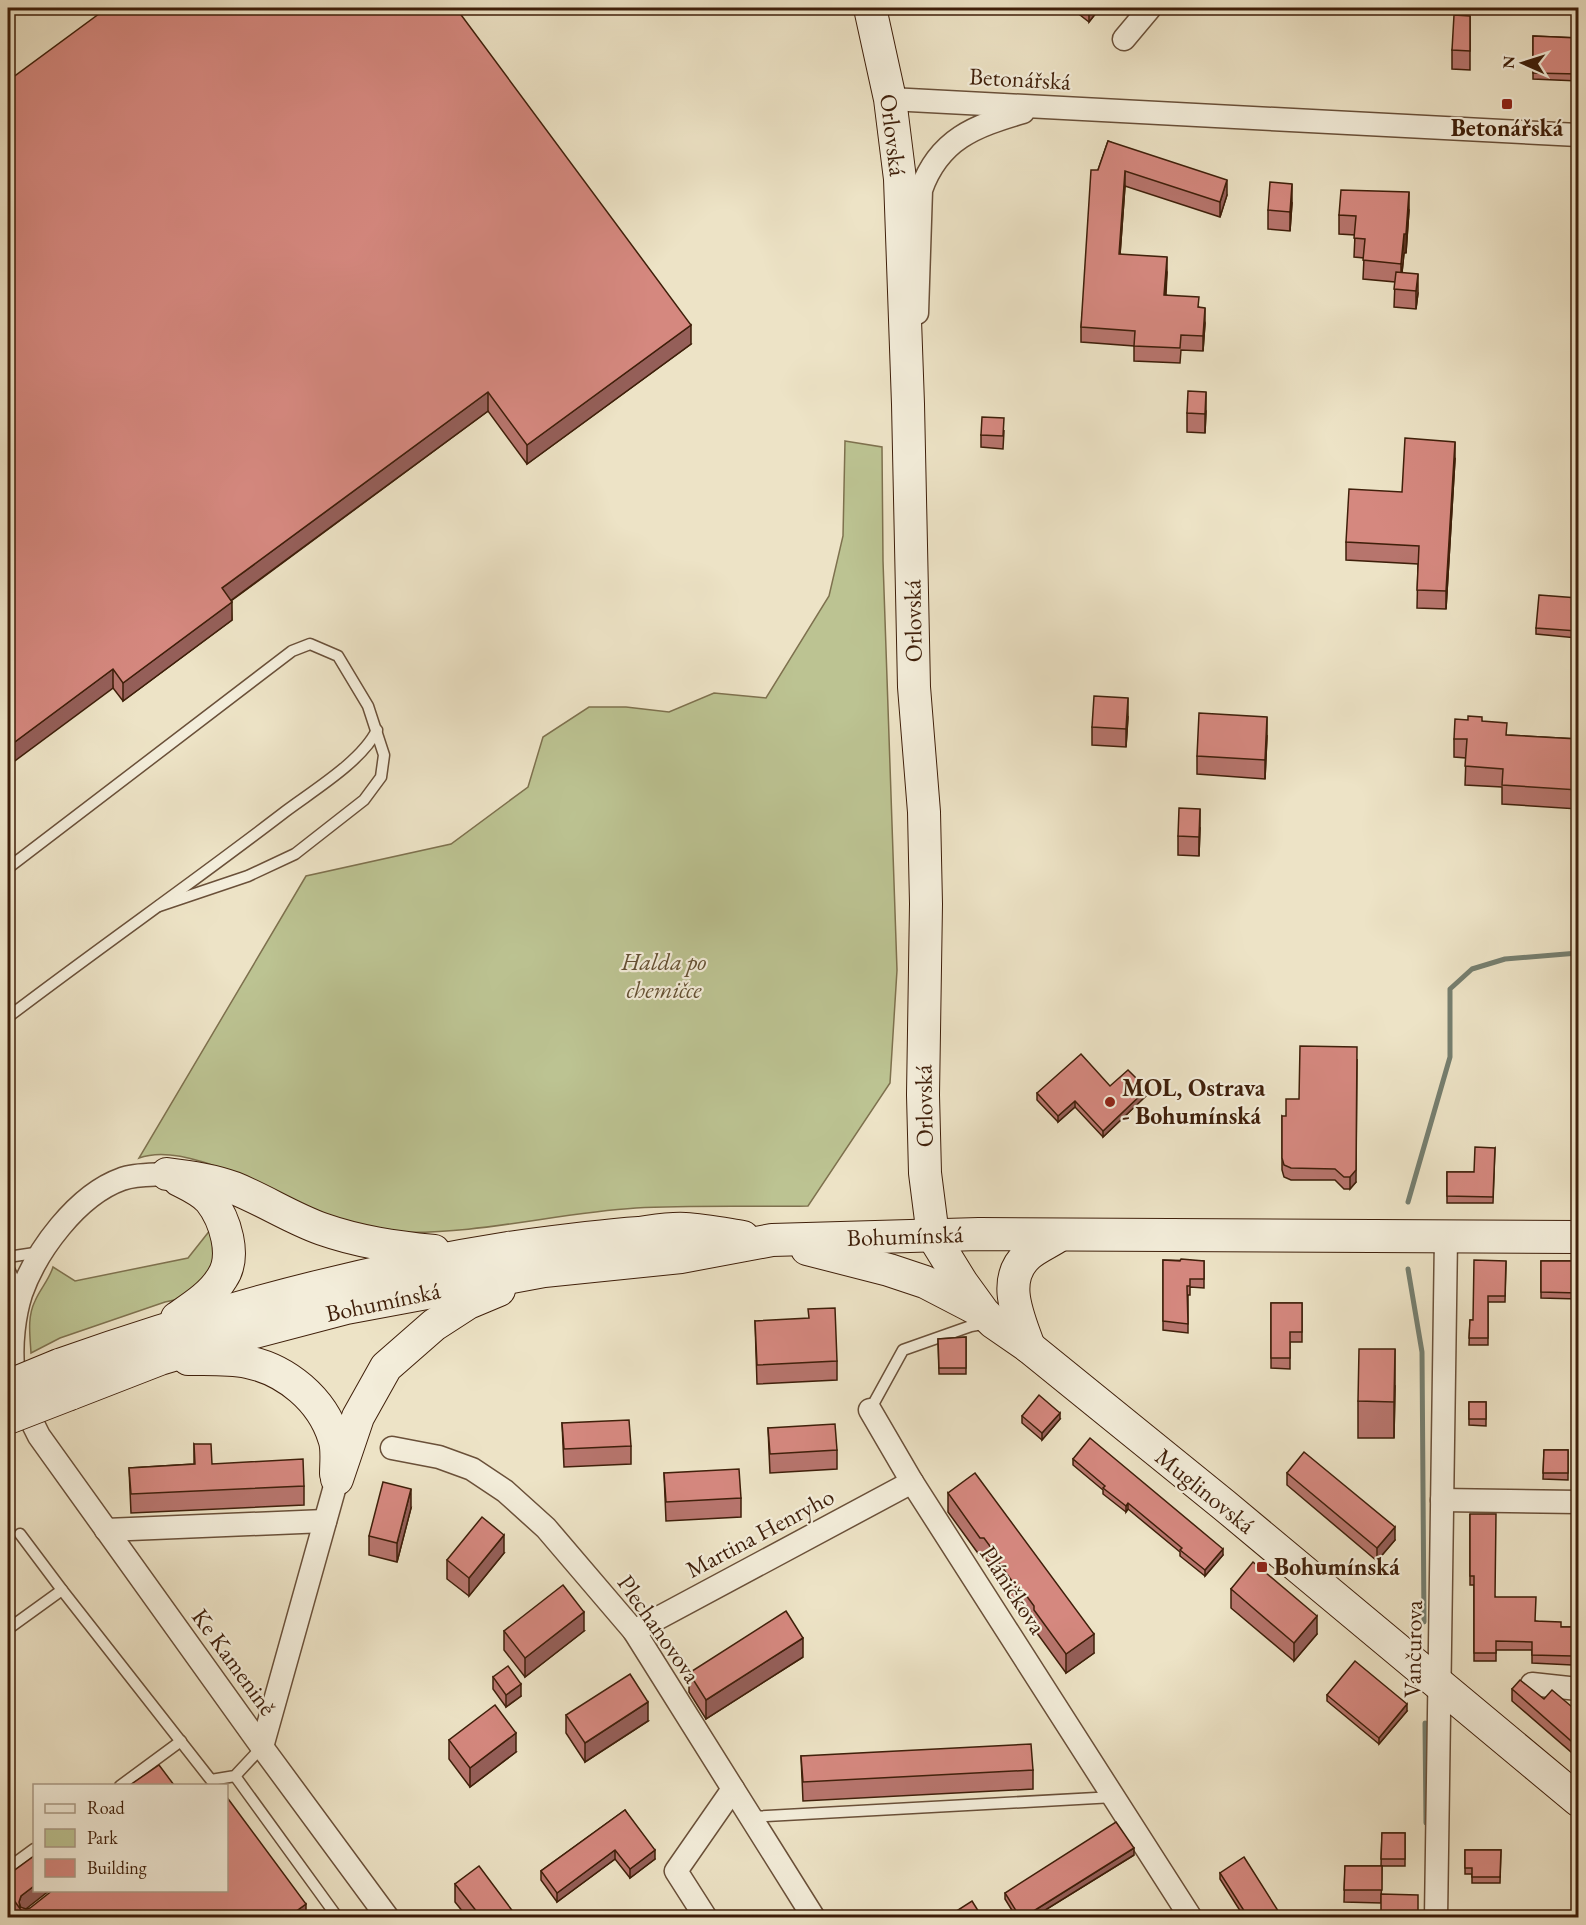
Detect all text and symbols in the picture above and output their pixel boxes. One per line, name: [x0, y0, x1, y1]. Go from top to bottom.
north arrow: [1493, 33, 1553, 93]
text: N: [1498, 55, 1519, 69]
street label: Betonářská: [968, 60, 1072, 97]
street label: Orlovská: [873, 92, 914, 178]
marker: Betonářská: [1500, 97, 1514, 111]
place label: Betonářská: [1451, 112, 1564, 143]
street label: Orlovská: [896, 579, 929, 663]
park label: Halda po chemičce: [621, 946, 706, 1005]
street label: Orlovská: [907, 1064, 940, 1148]
place label: MOL, Ostrava - Bohumínská: [1122, 1072, 1266, 1131]
marker: MOL, Ostrava - Bohumínská: [1103, 1095, 1117, 1109]
street label: Bohumínská: [846, 1218, 964, 1253]
street label: Bohumínská: [323, 1274, 443, 1329]
street label: Muglinovská: [1149, 1441, 1262, 1541]
street label: Martina Henryho: [680, 1480, 839, 1585]
street label: Pláničkova: [973, 1540, 1054, 1640]
place label: Bohumínská: [1274, 1551, 1400, 1582]
marker: Bohumínská: [1255, 1560, 1269, 1574]
street label: Plechanovova: [611, 1569, 708, 1689]
street label: Vančurova: [1396, 1599, 1429, 1698]
street label: Ke Kamenině: [185, 1602, 284, 1721]
legend: [33, 1784, 228, 1892]
text: Road: [87, 1796, 126, 1819]
text: Park: [87, 1826, 118, 1849]
text: Building: [87, 1856, 147, 1879]

